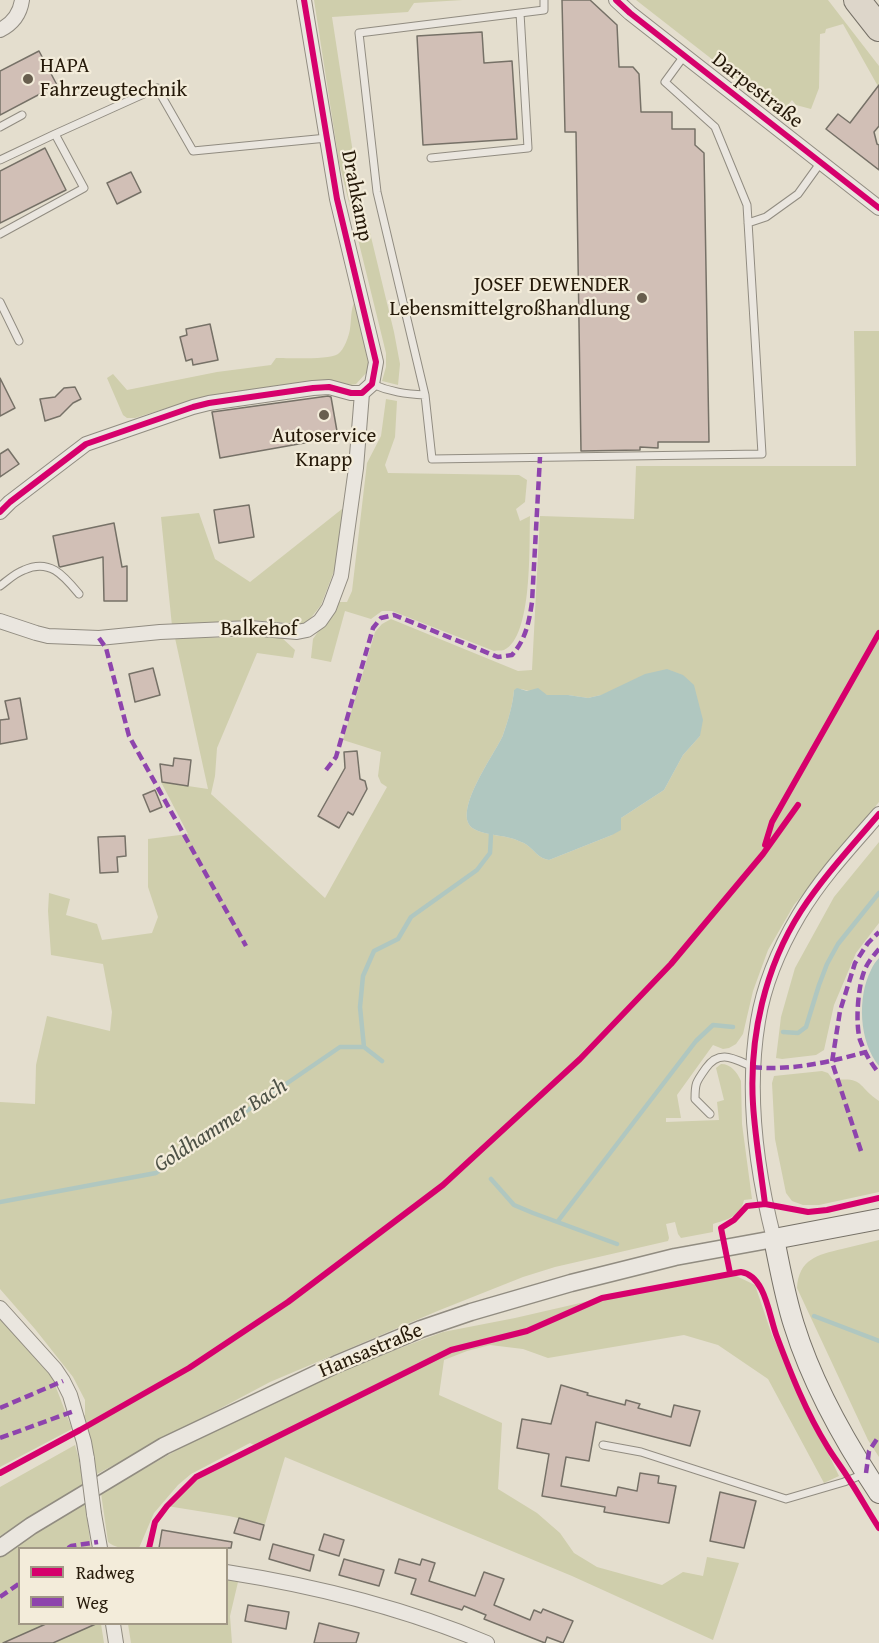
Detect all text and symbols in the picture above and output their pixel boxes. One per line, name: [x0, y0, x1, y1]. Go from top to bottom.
street label: Darpestraße: [706, 48, 808, 134]
place label: HAPA Fahrzeugtechnik: [40, 54, 187, 104]
marker: HAPA Fahrzeugtechnik: [21, 72, 35, 86]
street label: Drahkamp: [335, 148, 377, 244]
place label: JOSEF DEWENDER Lebensmittelgroßhandlung: [389, 273, 630, 323]
marker: JOSEF DEWENDER Lebensmittelgroßhandlung: [635, 291, 649, 305]
marker: Autoservice Knapp: [317, 408, 331, 422]
place label: Autoservice Knapp: [272, 424, 376, 474]
street label: Balkehof: [220, 617, 298, 643]
water label: Goldhammer Bach: [150, 1073, 292, 1179]
street label: Hansastraße: [315, 1318, 427, 1384]
legend: [18, 1547, 228, 1625]
text: Radweg: [76, 1559, 134, 1586]
text: Weg: [76, 1589, 108, 1616]

